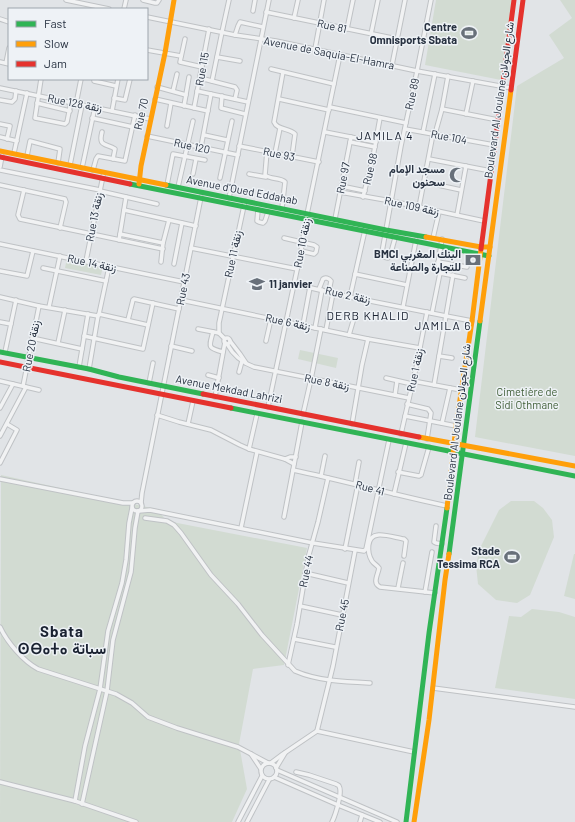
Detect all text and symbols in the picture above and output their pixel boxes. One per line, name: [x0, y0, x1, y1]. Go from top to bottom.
legend: [8, 8, 148, 80]
text: Fast: [44, 16, 67, 30]
street label: Rue 81: [316, 16, 348, 35]
place label: Centre Omnisports Sbata: [370, 20, 457, 46]
street label: Boulevard Al Joulane شارع الجولان: [481, 21, 518, 179]
sports icon: Centre Omnisports Sbata: [460, 24, 478, 42]
street label: Avenue de Saquia-El-Hamra: [263, 33, 396, 72]
text: Slow: [44, 36, 69, 50]
street label: Rue 115: [192, 51, 211, 87]
text: Jam: [44, 56, 67, 70]
street label: Rue 89: [402, 77, 421, 111]
street label: Rue 128 زنقة: [46, 91, 104, 115]
street label: Rue 70: [131, 97, 150, 131]
street label: Rue 104: [430, 127, 468, 146]
district label: JAMILA 4: [356, 128, 414, 142]
street label: Rue 120: [173, 135, 211, 156]
street label: Rue 93: [262, 144, 296, 163]
street label: Rue 98: [360, 152, 380, 186]
street label: Rue 97: [333, 161, 352, 195]
place label: مسجد الإمام سحنون: [389, 162, 445, 189]
mosque icon: مسجد الإمام سحنون: [448, 166, 466, 184]
street label: Avenue d'Oued Eddahab: [185, 172, 299, 207]
street label: Rue 13 زنقة: [82, 191, 106, 243]
street label: Rue 109 زنقة: [383, 193, 441, 219]
street label: Rue 10 زنقة: [290, 217, 314, 269]
street label: Rue 11 زنقة: [221, 229, 245, 279]
place label: BMCI البنك المغربي للتجارة والصناعة: [374, 247, 461, 274]
street label: Rue 14 زنقة: [66, 251, 118, 275]
bank icon: BMCI البنك المغربي للتجارة والصناعة: [464, 251, 482, 269]
street label: Rue 43: [173, 272, 192, 306]
school or university icon: 11 janvier: [248, 275, 266, 293]
place label: 11 janvier: [269, 277, 313, 290]
street label: Rue 2 زنقة: [324, 283, 372, 307]
district label: DERB KHALID: [327, 308, 409, 322]
street label: Rue 6 زنقة: [264, 310, 312, 334]
district label: JAMILA 6: [415, 318, 471, 332]
street label: Rue 20 زنقة: [19, 319, 43, 373]
street label: Boulevard Al Joulane شارع الجولان: [440, 343, 475, 501]
street label: Rue 1 زنقة: [404, 347, 426, 393]
street label: Rue 8 زنقة: [303, 371, 351, 393]
street label: Avenue Mekdad Lahrizi: [175, 372, 284, 405]
park label: Cimetière de Sidi Othmane: [495, 385, 559, 411]
street label: Rue 41: [354, 477, 386, 498]
place label: Stade Tessima RCA: [437, 544, 501, 570]
sports icon: Stade Tessima RCA: [503, 548, 521, 566]
street label: Rue 44: [296, 553, 315, 588]
street label: Rue 45: [332, 597, 351, 632]
district label: Sbata ⵙⴱⴰⵜⴰ سباتة: [18, 622, 106, 658]

